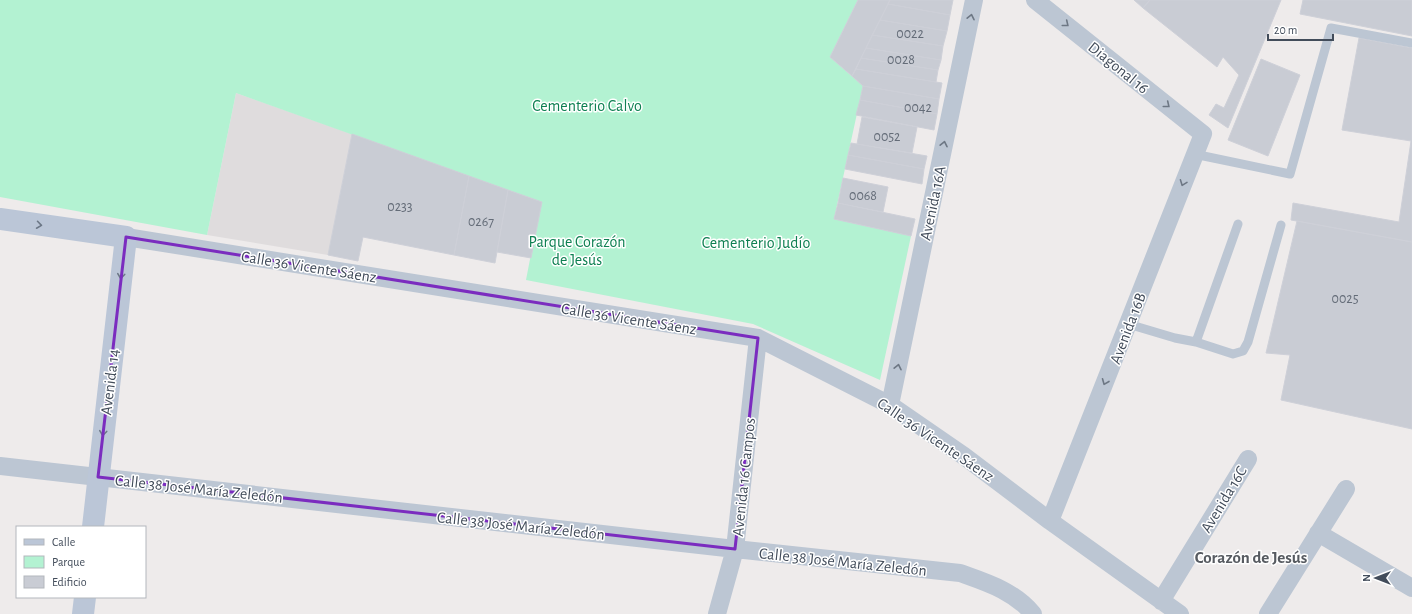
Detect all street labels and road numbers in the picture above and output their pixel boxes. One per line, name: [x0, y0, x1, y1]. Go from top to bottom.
street label: Diagonal 16: [1085, 39, 1152, 97]
street label: Avenida 16A: [917, 165, 949, 242]
street label: Calle 36 Vicente Sáenz: [240, 248, 378, 286]
street label: Avenida 16B: [1107, 291, 1149, 366]
street label: Calle 36 Vicente Sáenz: [560, 300, 698, 338]
street label: Avenida 14: [98, 348, 122, 416]
street label: Calle 36 Vicente Sáenz: [874, 395, 997, 485]
street label: Avenida 16 Campos: [730, 417, 758, 537]
street label: Avenida 16C: [1198, 463, 1250, 536]
street label: Calle 38 José María Zeledón: [114, 472, 284, 506]
street label: Calle 38 José María Zeledón: [436, 509, 606, 543]
street label: Calle 38 José María Zeledón: [758, 545, 928, 579]

